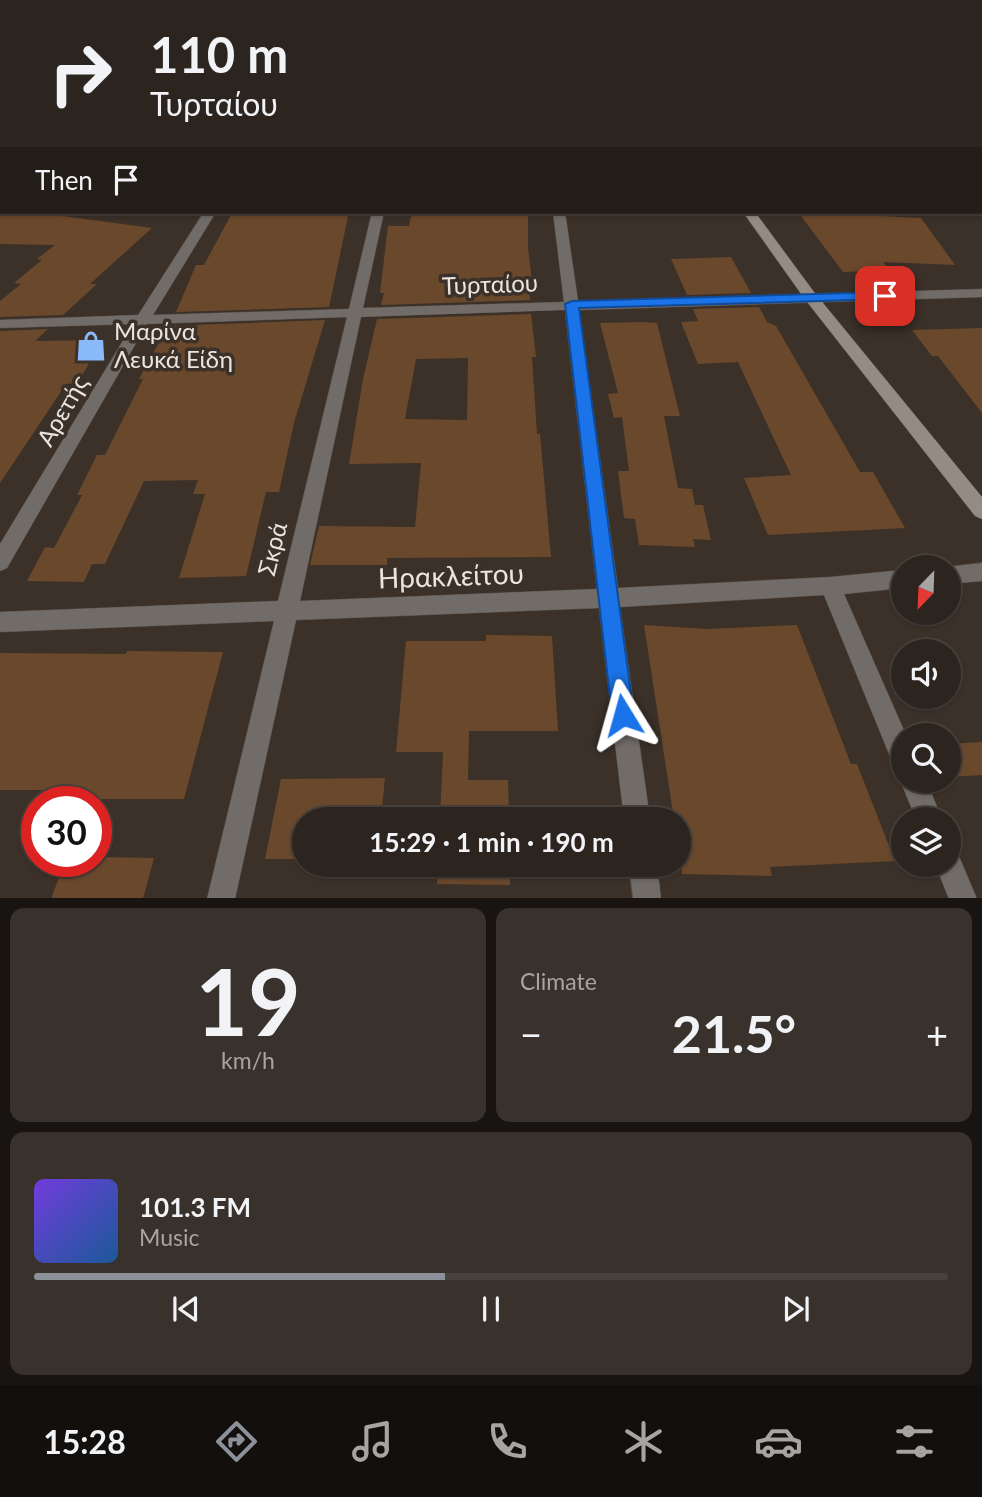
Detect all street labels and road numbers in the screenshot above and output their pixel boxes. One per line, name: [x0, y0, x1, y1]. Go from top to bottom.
street label: Τυρταίου: [441, 267, 538, 300]
street label: Αρετής: [30, 370, 94, 451]
street label: Σκρά: [251, 518, 292, 578]
street label: Ηρακλείτου: [377, 555, 525, 595]

